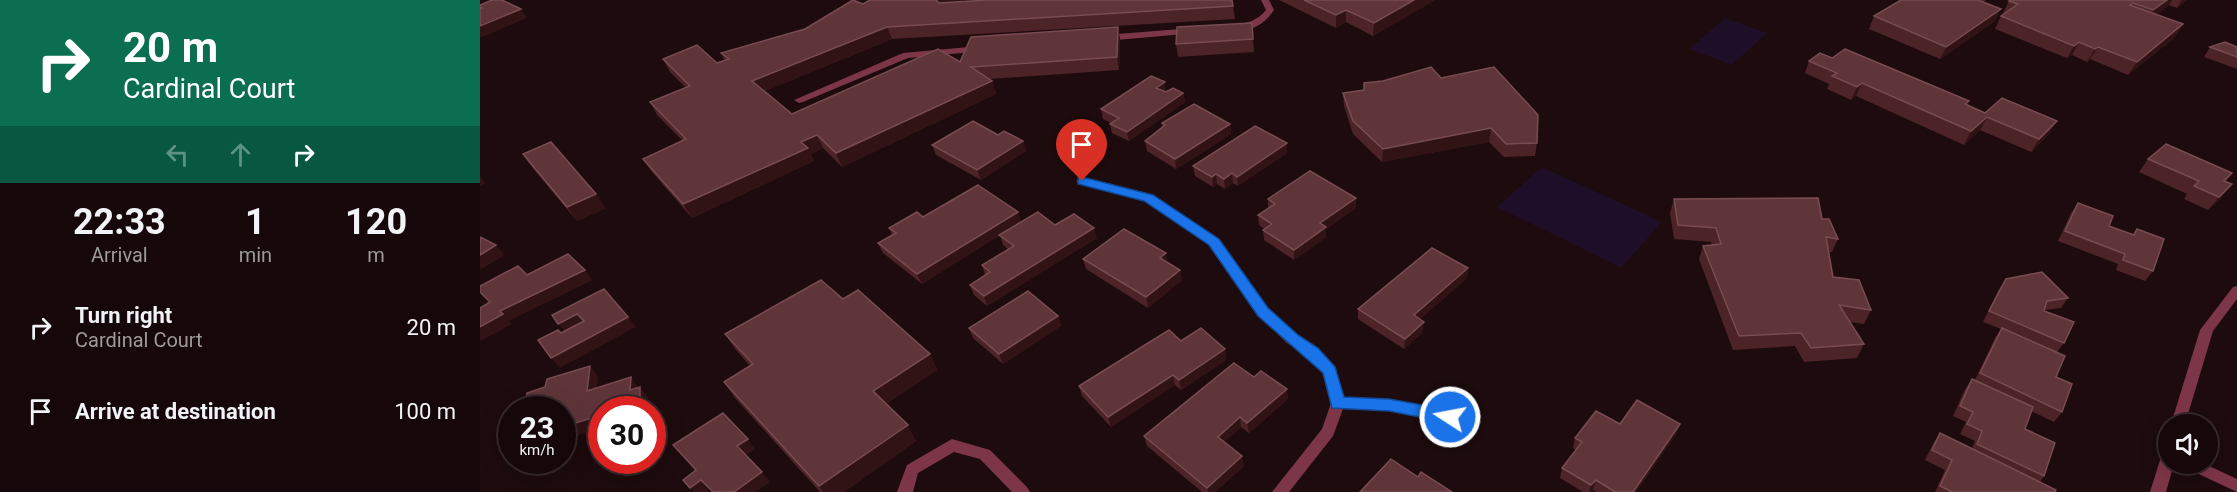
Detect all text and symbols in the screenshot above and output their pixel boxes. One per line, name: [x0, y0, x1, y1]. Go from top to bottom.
text: 20 m: [123, 23, 218, 72]
icon: right: [24, 24, 102, 102]
text: Cardinal Court: [123, 73, 295, 105]
pin: [1056, 119, 1107, 181]
icon: arrive: [1065, 128, 1098, 161]
icon: left: [161, 138, 194, 171]
icon: ahead: [224, 138, 257, 171]
icon: right: [287, 138, 320, 171]
text: 22:33: [73, 201, 166, 243]
text: 1: [245, 201, 266, 243]
text: 120: [345, 201, 407, 243]
text: Arrival: [91, 243, 148, 267]
text: min: [239, 243, 272, 267]
text: m: [367, 243, 385, 267]
text: Turn right: [75, 303, 172, 328]
icon: right: [24, 311, 57, 344]
text: 20 m: [407, 315, 456, 340]
text: Cardinal Court: [75, 328, 203, 352]
position arrow: [1418, 385, 1482, 449]
icon: arrive: [24, 395, 57, 428]
speed limit sign: 30: [588, 396, 666, 474]
text: Arrive at destination: [75, 399, 276, 424]
text: 100 m: [394, 399, 456, 424]
text: 23: [520, 410, 554, 445]
map controls: [2158, 414, 2218, 474]
button: sound: [2158, 414, 2218, 474]
text: km/h: [519, 441, 555, 459]

